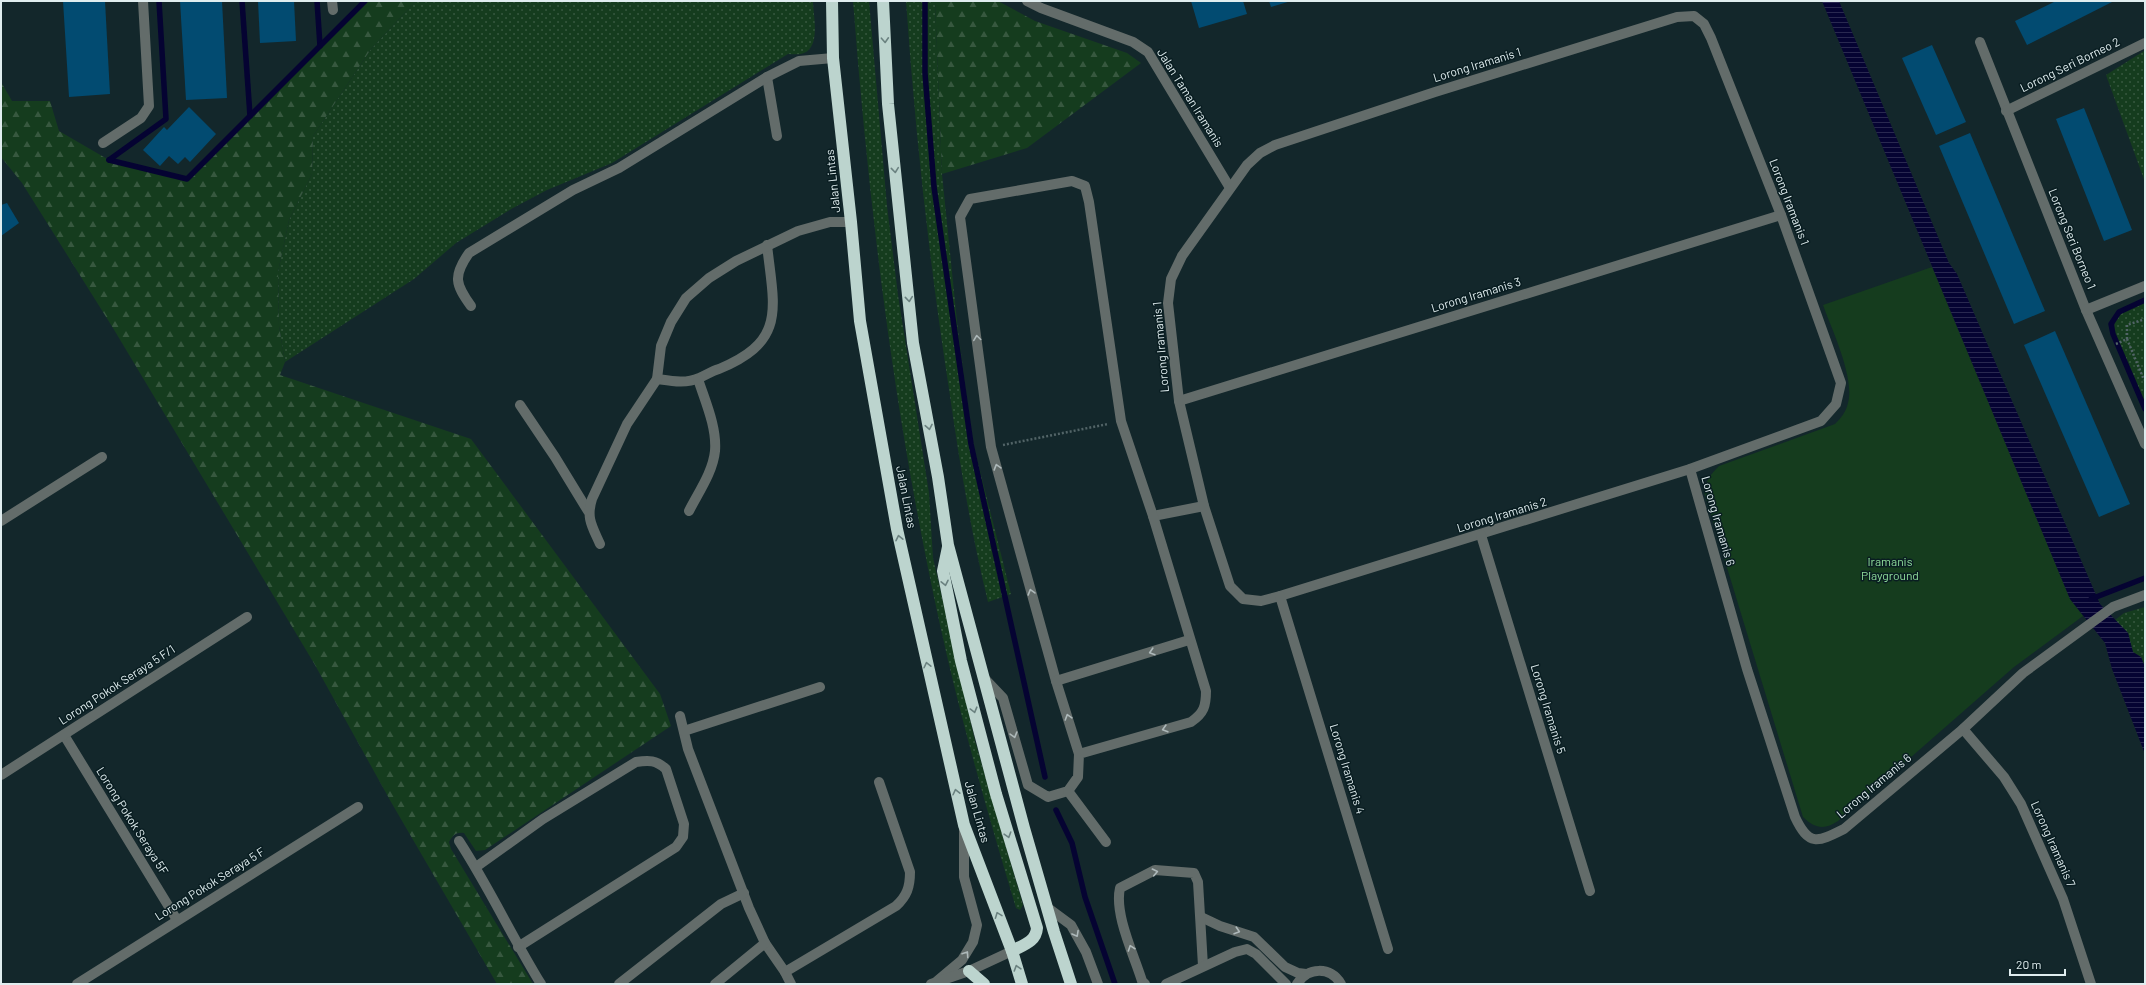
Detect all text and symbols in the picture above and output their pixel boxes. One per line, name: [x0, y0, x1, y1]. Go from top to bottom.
street label: Lorong Seri Borneo 2: [2017, 34, 2122, 94]
one-way arrow: [880, 37, 889, 43]
street label: Lorong Iramanis 1: [1431, 44, 1522, 84]
street label: Jalan Taman Iramanis: [1155, 46, 1227, 149]
street label: Jalan Lintas: [822, 149, 842, 213]
street label: Lorong Iramanis 1: [1767, 157, 1813, 247]
one-way arrow: [890, 166, 899, 173]
street label: Lorong Seri Borneo 1: [2046, 186, 2099, 291]
street label: Lorong Iramanis 3: [1429, 274, 1522, 314]
one-way arrow: [904, 296, 913, 302]
street label: Lorong Iramanis 1: [1149, 301, 1171, 393]
one-way arrow: [972, 335, 981, 341]
one-way arrow: [924, 424, 933, 430]
one-way arrow: [993, 463, 1001, 470]
street label: Jalan Lintas: [894, 464, 920, 529]
street label: Lorong Iramanis 6: [1699, 474, 1739, 567]
street label: Lorong Iramanis 2: [1455, 494, 1548, 534]
one-way arrow: [896, 535, 904, 541]
park label: Iramanis Playground: [1861, 554, 1919, 582]
one-way arrow: [940, 580, 949, 586]
one-way arrow: [1028, 589, 1036, 595]
street label: Lorong Pokok Seraya 5 F/1: [56, 641, 177, 727]
one-way arrow: [1149, 647, 1156, 655]
one-way arrow: [923, 662, 931, 668]
street label: Lorong Iramanis 5: [1529, 662, 1569, 755]
one-way arrow: [969, 706, 978, 713]
one-way arrow: [1064, 713, 1072, 720]
street label: Lorong Iramanis 4: [1328, 722, 1368, 815]
one-way arrow: [1162, 724, 1169, 733]
one-way arrow: [1009, 732, 1018, 739]
street label: Lorong Iramanis 6: [1833, 750, 1913, 820]
street label: Lorong Pokok Seraya 5F: [94, 764, 172, 877]
street label: Jalan Lintas: [962, 779, 993, 844]
one-way arrow: [953, 789, 961, 795]
street label: Lorong Iramanis 7: [2029, 798, 2079, 889]
one-way arrow: [1003, 831, 1012, 838]
street label: Lorong Pokok Seraya 5 F: [152, 844, 267, 923]
one-way arrow: [1152, 868, 1159, 876]
one-way arrow: [994, 911, 1002, 918]
one-way arrow: [1234, 926, 1241, 935]
one-way arrow: [1072, 930, 1079, 937]
one-way arrow: [1127, 945, 1136, 952]
one-way arrow: [961, 951, 968, 958]
scale bar: [2010, 951, 2065, 977]
text: 20 m: [2016, 957, 2042, 971]
one-way arrow: [1013, 964, 1022, 971]

